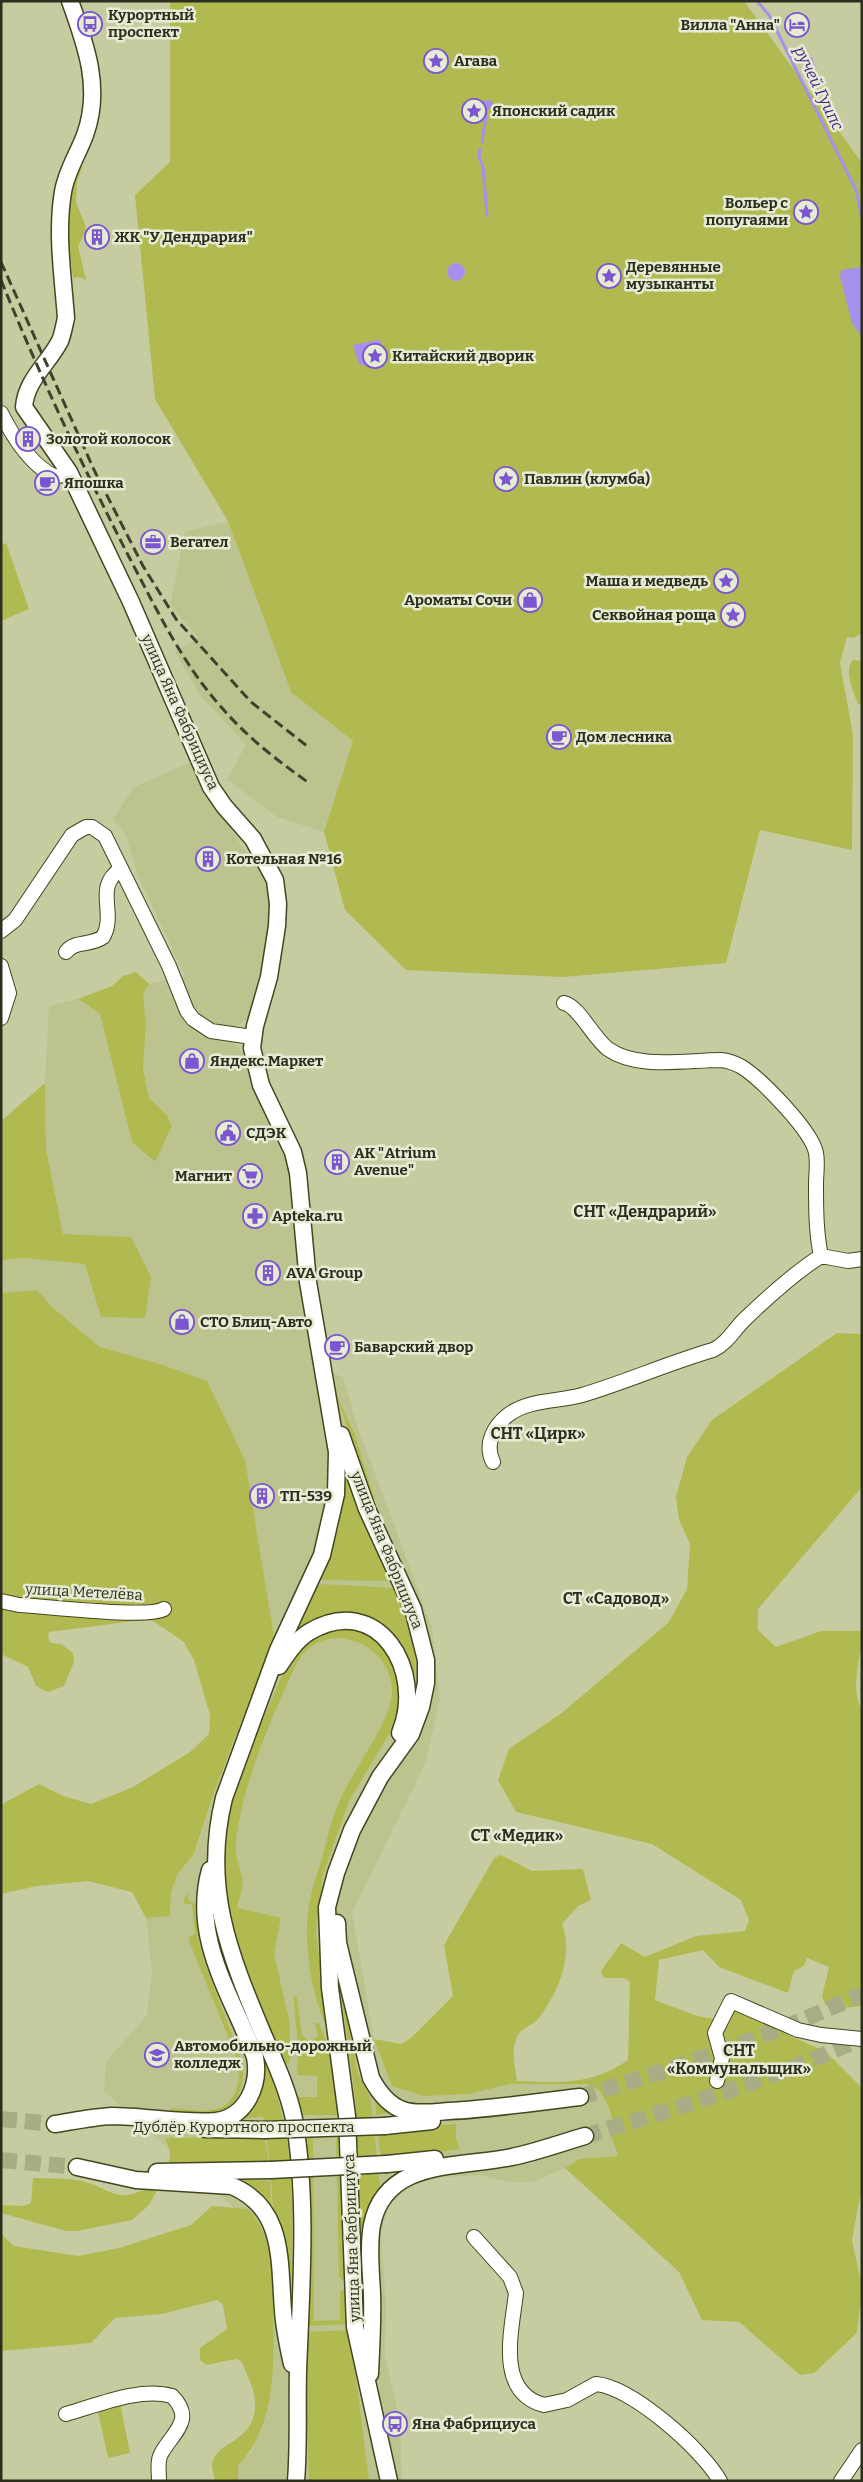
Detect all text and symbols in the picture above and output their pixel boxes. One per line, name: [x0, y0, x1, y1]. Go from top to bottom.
place label: Курортный проспект: [108, 6, 194, 41]
bus stop icon: Курортный проспект: [77, 11, 103, 37]
hotel icon: Вилла "Анна": [784, 12, 810, 38]
place label: Вилла "Анна": [680, 16, 780, 34]
water label: ручей Гуипс: [790, 42, 848, 133]
place icon: Агава: [423, 48, 449, 74]
place label: Агава: [454, 52, 498, 70]
place icon: Японский садик: [461, 98, 487, 124]
place label: Японский садик: [492, 102, 616, 120]
place label: Вольер с попугаями: [705, 194, 788, 229]
place icon: Вольер с попугаями: [793, 199, 819, 225]
building icon: ЖК "У Дендрария": [84, 224, 110, 250]
place label: ЖК "У Дендрария": [114, 228, 253, 246]
place label: Деревянные музыканты: [626, 258, 721, 293]
place icon: Деревянные музыканты: [596, 263, 622, 289]
place icon: Китайский дворик: [362, 343, 388, 369]
place label: Китайский дворик: [392, 347, 535, 365]
building icon: Золотой колосок: [15, 426, 41, 452]
place label: Золотой колосок: [46, 430, 172, 448]
place icon: Павлин (клумба): [493, 466, 519, 492]
cafe icon: Япошка: [34, 470, 60, 496]
place label: Павлин (клумба): [524, 470, 650, 488]
place label: Япошка: [64, 474, 124, 492]
office icon: Вегател: [140, 529, 166, 555]
place label: Вегател: [170, 533, 229, 551]
place icon: Маша и медведь: [713, 568, 739, 594]
place label: Маша и медведь: [586, 572, 708, 590]
shop icon: Ароматы Сочи: [517, 587, 543, 613]
place label: Ароматы Сочи: [404, 591, 512, 609]
place icon: Секвойная роща: [720, 602, 746, 628]
place label: Секвойная роща: [592, 606, 717, 624]
street label: улица Яна Фабрициуса: [137, 630, 223, 793]
cafe icon: Дом лесника: [546, 724, 572, 750]
place label: Дом лесника: [576, 728, 673, 746]
building icon: Котельная №16: [195, 846, 221, 872]
place label: Котельная №16: [226, 850, 342, 868]
shop icon: Яндекс.Маркет: [179, 1048, 205, 1074]
place label: Яндекс.Маркет: [210, 1052, 324, 1070]
public building icon: СДЭК: [215, 1120, 241, 1146]
place label: СДЭК: [246, 1124, 287, 1142]
place label: АК "Atrium Avenue": [354, 1144, 437, 1179]
building icon: АК "Atrium Avenue": [324, 1149, 350, 1175]
supermarket icon: Магнит: [237, 1163, 263, 1189]
place label: Магнит: [175, 1167, 233, 1185]
district label: СНТ «Дендрарий»: [573, 1202, 717, 1221]
pharmacy icon: Apteka.ru: [242, 1203, 268, 1229]
place label: Apteka.ru: [272, 1207, 343, 1225]
building icon: AVA Group: [255, 1260, 281, 1286]
place label: AVA Group: [286, 1264, 363, 1282]
shop icon: СТО Блиц-Авто: [169, 1309, 195, 1335]
place label: СТО Блиц-Авто: [200, 1313, 313, 1331]
cafe icon: Баварский двор: [324, 1334, 350, 1360]
place label: Баварский двор: [354, 1338, 473, 1356]
district label: СНТ «Цирк»: [490, 1424, 586, 1443]
street label: улица Яна Фабрициуса: [347, 1468, 427, 1632]
building icon: ТП-539: [249, 1483, 275, 1509]
place label: ТП-539: [280, 1487, 332, 1505]
street label: улица Метелёва: [24, 1580, 143, 1604]
district label: СТ «Садовод»: [563, 1589, 669, 1608]
district label: СТ «Медик»: [471, 1826, 563, 1845]
place label: Автомобильно-дорожный колледж: [174, 2037, 372, 2072]
district label: СНТ «Коммунальщик»: [667, 2041, 811, 2078]
school or university icon: Автомобильно-дорожный колледж: [144, 2042, 170, 2068]
street label: Дублёр Курортного проспекта: [134, 2118, 354, 2136]
street label: улица Яна Фабрициуса: [340, 2153, 364, 2324]
bus stop icon: Яна Фабрициуса: [382, 2411, 408, 2437]
place label: Яна Фабрициуса: [412, 2415, 536, 2433]

